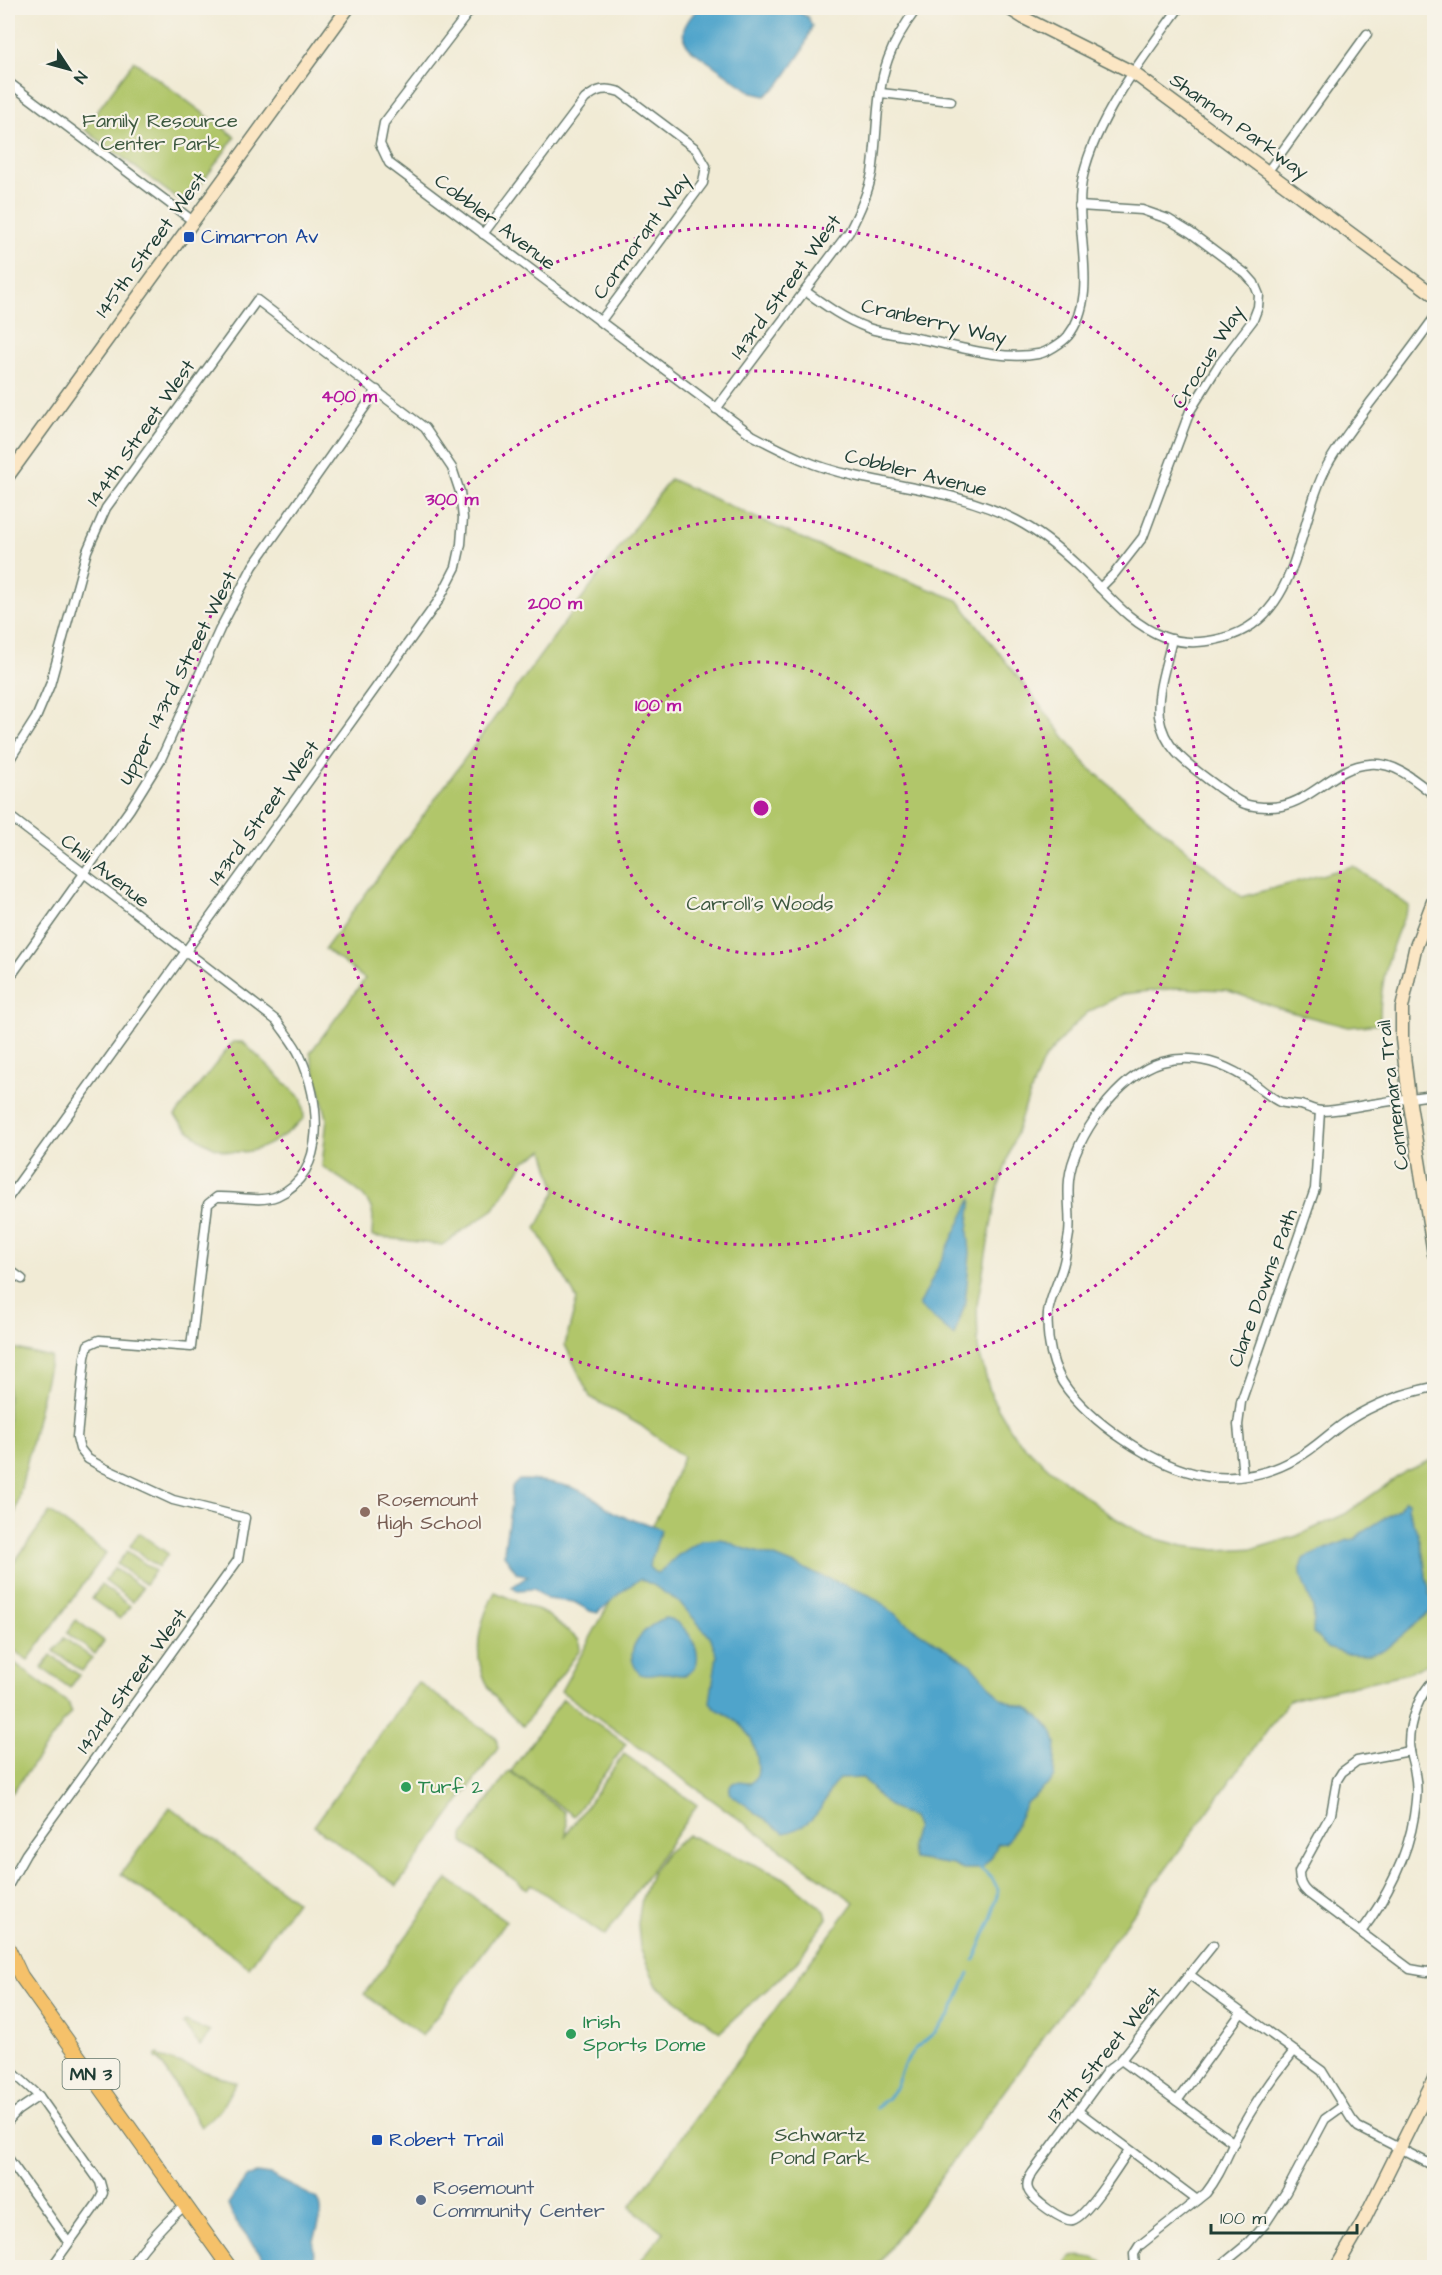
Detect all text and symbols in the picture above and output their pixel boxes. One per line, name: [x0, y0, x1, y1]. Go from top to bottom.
north arrow: [39, 39, 99, 99]
street label: Shannon Parkway: [1163, 66, 1314, 187]
text: N: [68, 67, 92, 88]
park label: Family Resource Center Park: [82, 107, 238, 158]
street label: 145th Street West: [89, 166, 213, 324]
street label: Cobbler Avenue: [428, 167, 562, 277]
street label: Cormorant Way: [586, 167, 698, 306]
street label: 143rd Street West: [724, 209, 848, 365]
place label: Cimarron Av: [201, 223, 319, 251]
marker: Cimarron Av: [182, 230, 196, 244]
street label: Cranberry Way: [858, 292, 1009, 353]
street label: Crocus Way: [1165, 300, 1252, 415]
street label: 144th Street West: [80, 354, 202, 512]
text: 400 m: [321, 384, 378, 409]
street label: Cobbler Avenue: [842, 442, 990, 504]
text: 300 m: [424, 487, 480, 512]
street label: Upper 143rd Street West: [112, 566, 244, 790]
text: 200 m: [527, 591, 583, 616]
text: 100 m: [635, 693, 682, 718]
street label: 143rd Street West: [202, 735, 326, 891]
centre of rings: [751, 798, 771, 818]
street label: Chili Avenue: [55, 827, 156, 915]
park label: Carroll's Woods: [687, 890, 833, 918]
street label: Connemara Trail: [1370, 1018, 1416, 1172]
street label: Clare Downs Path: [1221, 1205, 1305, 1371]
place label: Rosemount High School: [377, 1486, 481, 1538]
marker: Rosemount High School: [358, 1505, 372, 1519]
street label: 142nd Street West: [70, 1603, 194, 1759]
place label: Turf 2: [418, 1773, 484, 1801]
marker: Turf 2: [399, 1780, 413, 1794]
street label: 137th Street West: [1040, 1981, 1168, 2129]
place label: Irish Sports Dome: [583, 2008, 706, 2059]
marker: Irish Sports Dome: [564, 2027, 578, 2041]
road number: MN 3: [62, 2059, 119, 2089]
park label: Schwartz Pond Park: [771, 2121, 869, 2172]
place label: Robert Trail: [389, 2126, 504, 2154]
marker: Robert Trail: [370, 2133, 384, 2147]
place label: Rosemount Community Center: [433, 2174, 605, 2226]
marker: Rosemount Community Center: [414, 2193, 428, 2207]
scale bar: [1211, 2197, 1356, 2235]
text: 100 m: [1220, 2206, 1266, 2231]

